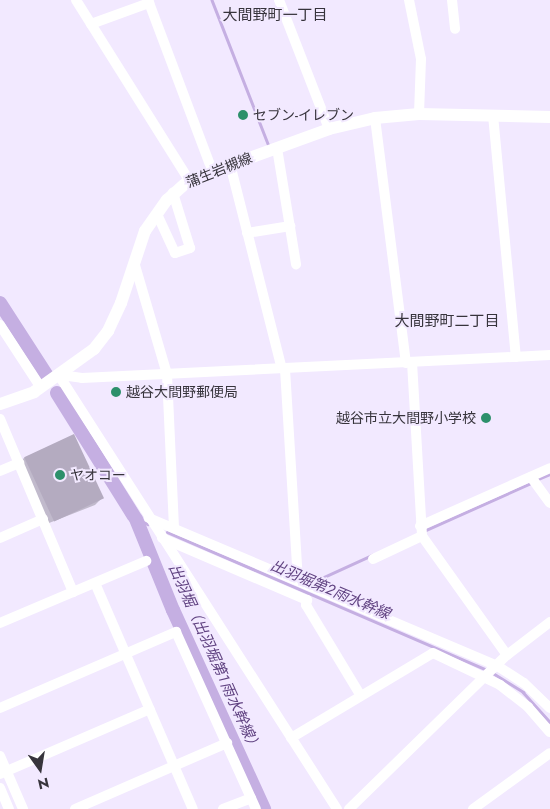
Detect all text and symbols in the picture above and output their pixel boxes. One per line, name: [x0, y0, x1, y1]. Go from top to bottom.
district label: 大間野町一丁目: [223, 7, 327, 25]
place label: セブン-イレブン: [253, 107, 354, 123]
marker: セブン-イレブン: [237, 109, 249, 121]
street label: 蒲生岩槻線: [183, 149, 255, 191]
district label: 大間野町二丁目: [395, 313, 499, 331]
place label: 越谷大間野郵便局: [126, 384, 238, 400]
marker: 越谷大間野郵便局: [110, 386, 122, 398]
place label: 越谷市立大間野小学校: [336, 410, 476, 426]
marker: 越谷市立大間野小学校: [480, 412, 492, 424]
place label: ヤオコー: [70, 467, 126, 483]
marker: ヤオコー: [54, 469, 66, 481]
water label: 出羽堀第２雨水幹線: [267, 557, 393, 623]
water label: 出羽堀（出羽堀第１雨水幹線）: [164, 561, 264, 755]
north arrow: [15, 744, 65, 794]
text: N: [36, 773, 51, 795]

